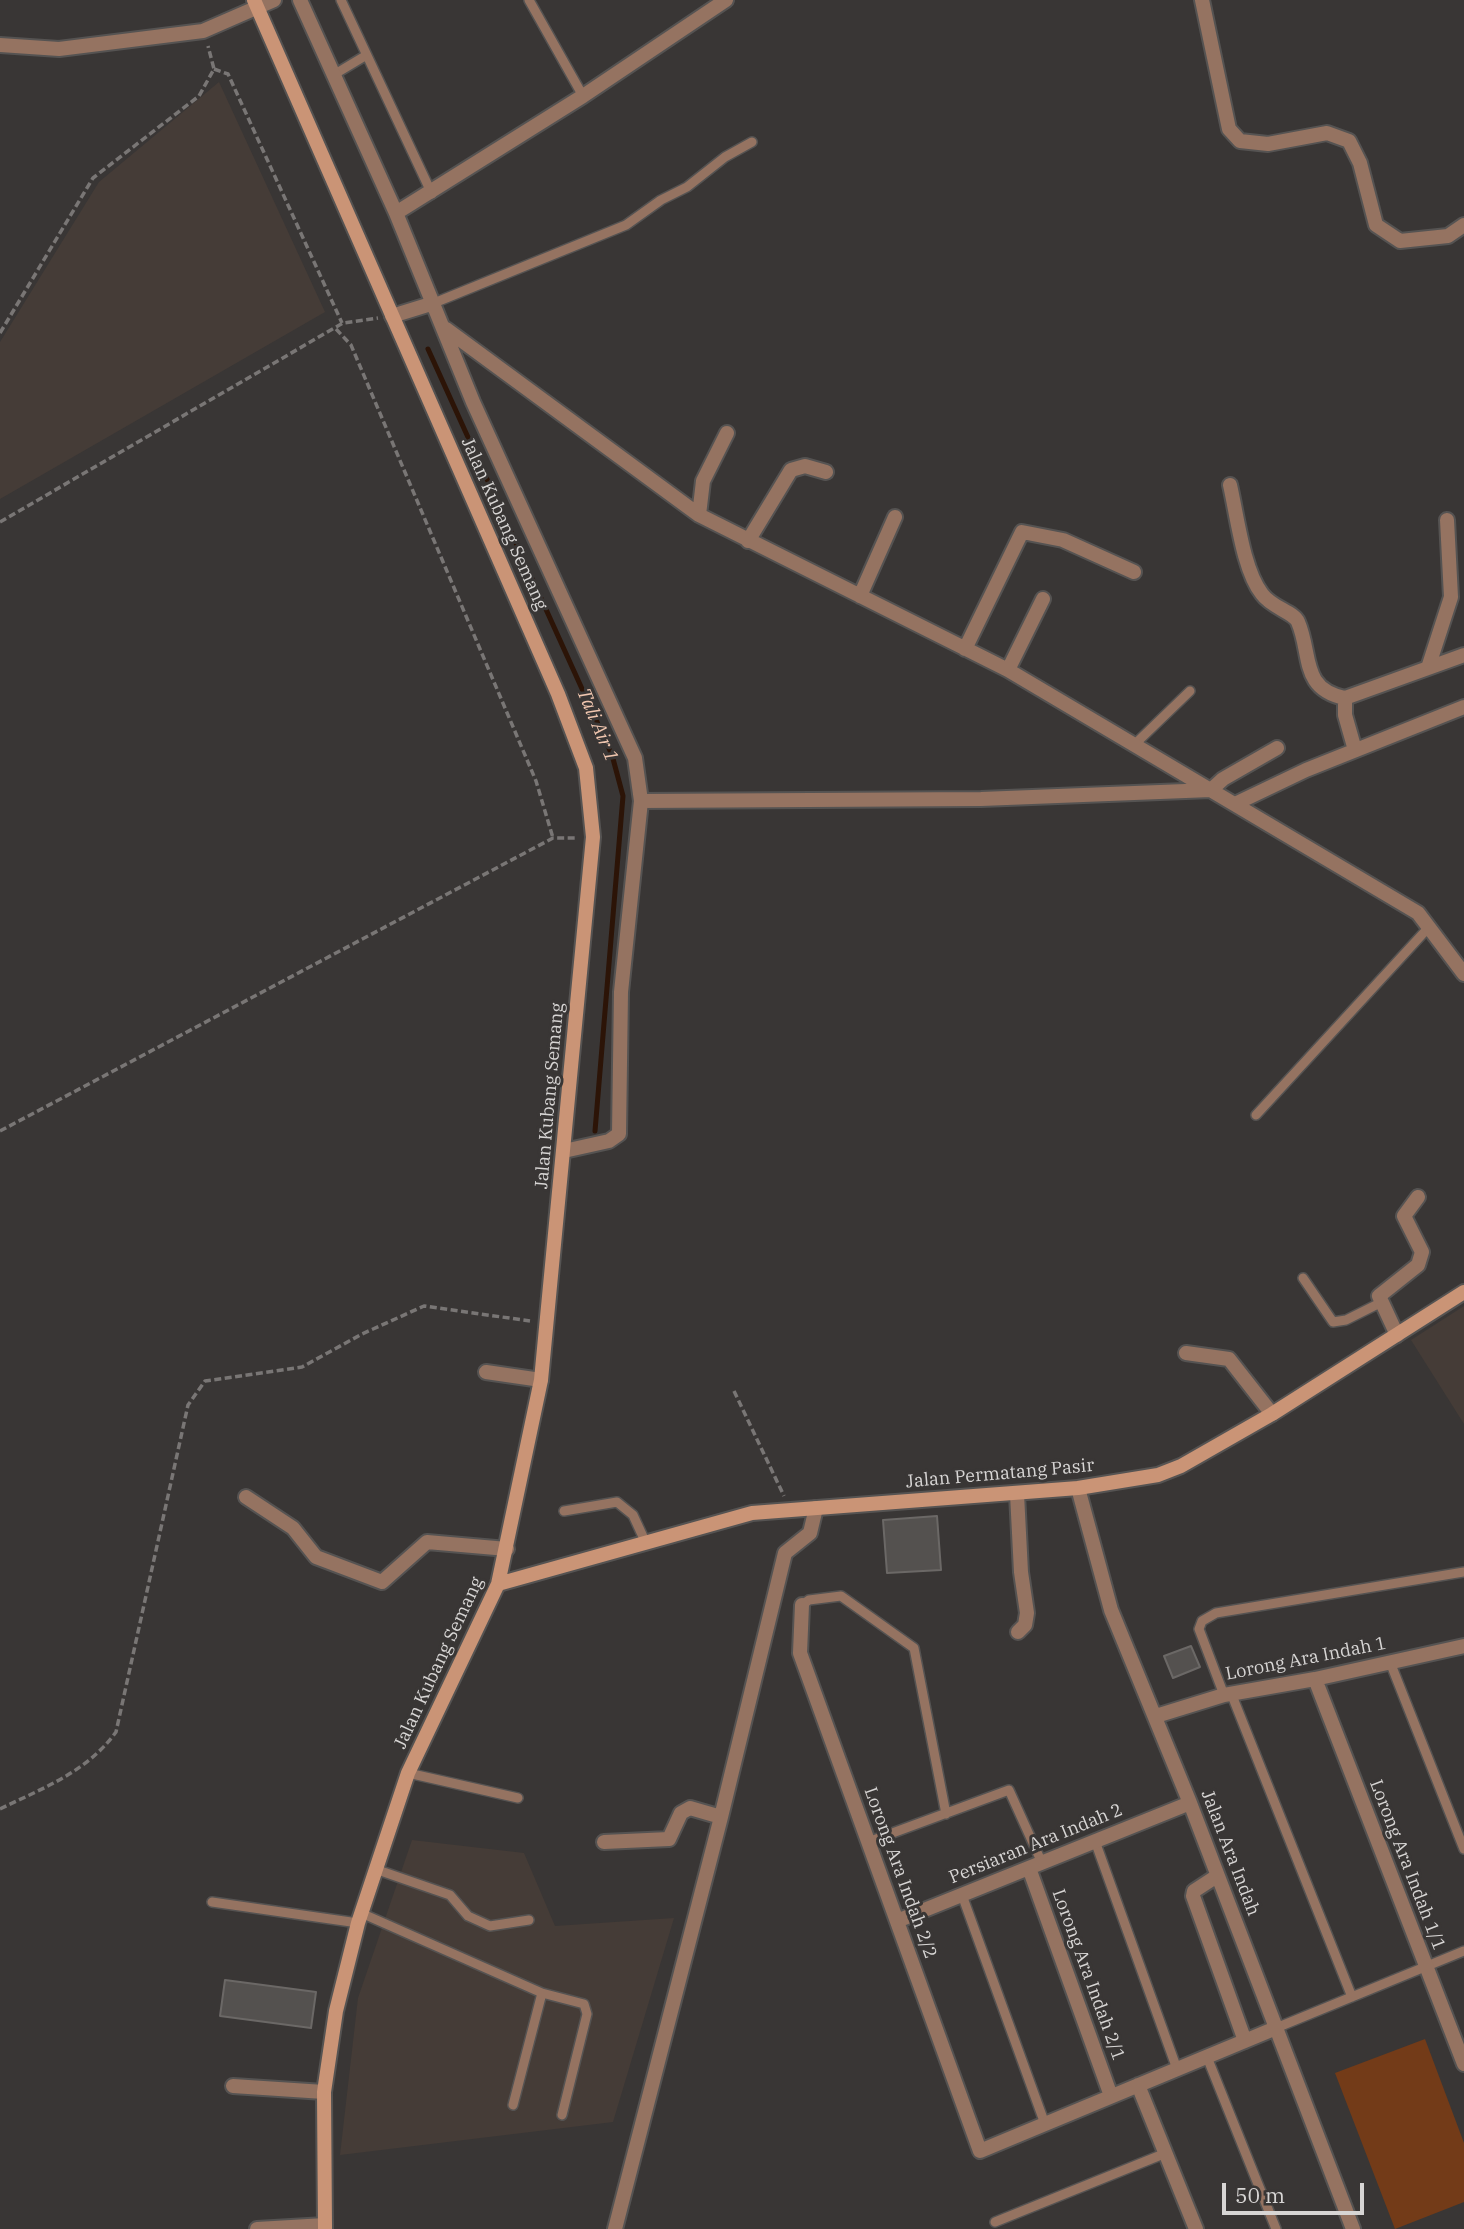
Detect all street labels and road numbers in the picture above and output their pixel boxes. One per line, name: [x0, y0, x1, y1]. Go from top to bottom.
street label: Jalan Kubang Semang: [456, 434, 552, 614]
street label: Jalan Kubang Semang: [531, 1002, 569, 1190]
street label: Jalan Permatang Pasir: [905, 1455, 1095, 1493]
street label: Jalan Kubang Semang: [390, 1574, 488, 1752]
street label: Lorong Ara Indah 1: [1224, 1633, 1388, 1685]
street label: Lorong Ara Indah 1/1: [1365, 1777, 1449, 1953]
street label: Lorong Ara Indah 2/2: [859, 1784, 941, 1962]
street label: Jalan Ara Indah: [1196, 1787, 1264, 1919]
street label: Persiaran Ara Indah 2: [946, 1799, 1126, 1889]
street label: Lorong Ara Indah 2/1: [1047, 1886, 1129, 2064]

